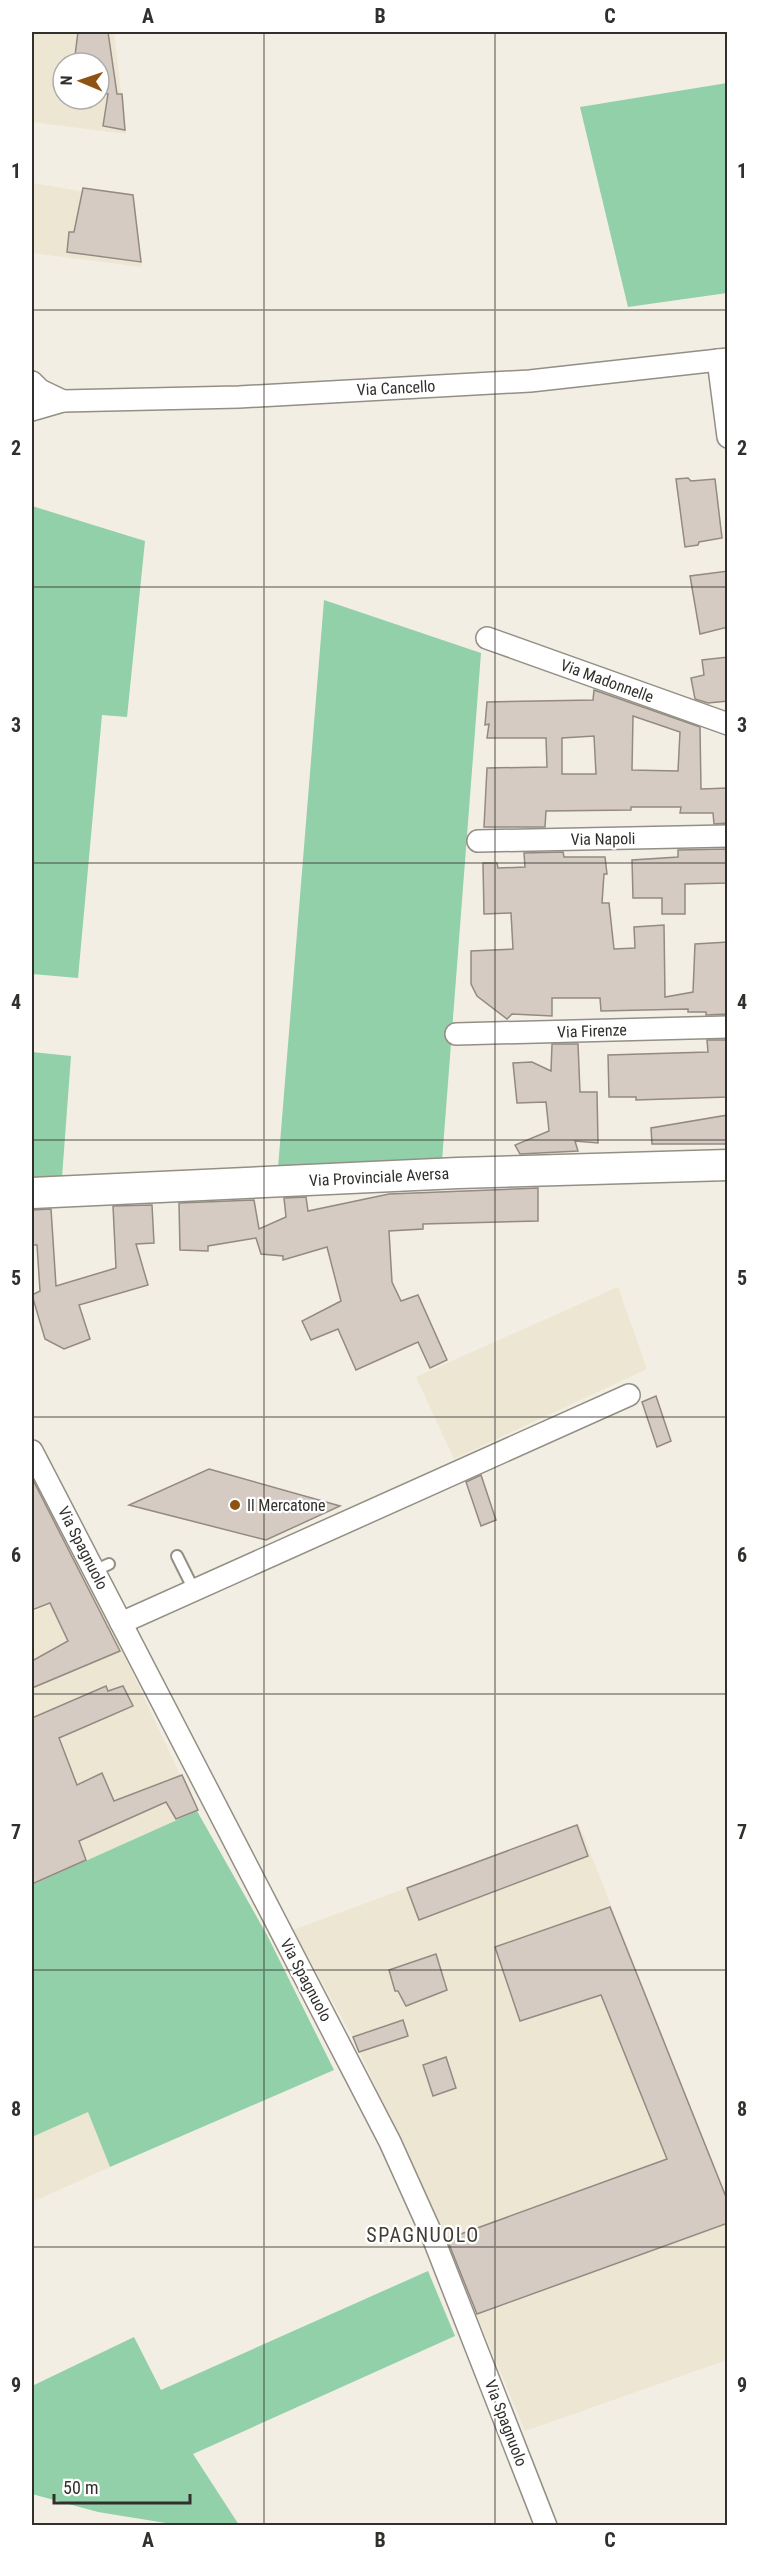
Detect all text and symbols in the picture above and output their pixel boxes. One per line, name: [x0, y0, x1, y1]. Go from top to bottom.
text: A: [142, 4, 154, 28]
text: B: [374, 4, 386, 28]
text: C: [604, 4, 616, 28]
north arrow: [51, 51, 111, 111]
text: N: [57, 75, 76, 86]
text: 1: [11, 159, 21, 183]
text: 1: [737, 159, 747, 183]
street label: Via Cancello: [356, 376, 436, 400]
text: 2: [11, 436, 21, 460]
text: 2: [737, 436, 747, 460]
street label: Via Madonnelle: [558, 655, 656, 707]
text: 3: [11, 713, 21, 737]
text: 3: [737, 713, 747, 737]
street label: Via Napoli: [570, 829, 636, 849]
text: 4: [11, 990, 21, 1014]
text: 4: [737, 990, 747, 1014]
street label: Via Firenze: [557, 1020, 627, 1042]
street label: Via Provinciale Aversa: [308, 1164, 450, 1190]
text: 5: [11, 1266, 21, 1290]
text: 5: [737, 1266, 747, 1290]
place label: Il Mercatone: [247, 1496, 326, 1515]
marker: Il Mercatone: [228, 1498, 242, 1512]
street label: Via Spagnuolo: [54, 1503, 112, 1593]
text: 6: [11, 1543, 21, 1567]
text: 6: [737, 1543, 747, 1567]
text: 7: [11, 1820, 21, 1844]
text: 7: [737, 1820, 747, 1844]
street label: Via Spagnuolo: [276, 1935, 336, 2025]
text: 8: [11, 2097, 21, 2121]
text: 8: [737, 2097, 747, 2121]
district label: SPAGNUOLO: [366, 2223, 480, 2247]
text: 9: [11, 2373, 21, 2397]
text: 9: [737, 2373, 747, 2397]
street label: Via Spagnuolo: [481, 2377, 531, 2469]
scale bar: [54, 2467, 190, 2505]
text: 50 m: [63, 2477, 98, 2498]
text: A: [142, 2528, 154, 2552]
text: B: [374, 2528, 386, 2552]
text: C: [604, 2528, 616, 2552]

